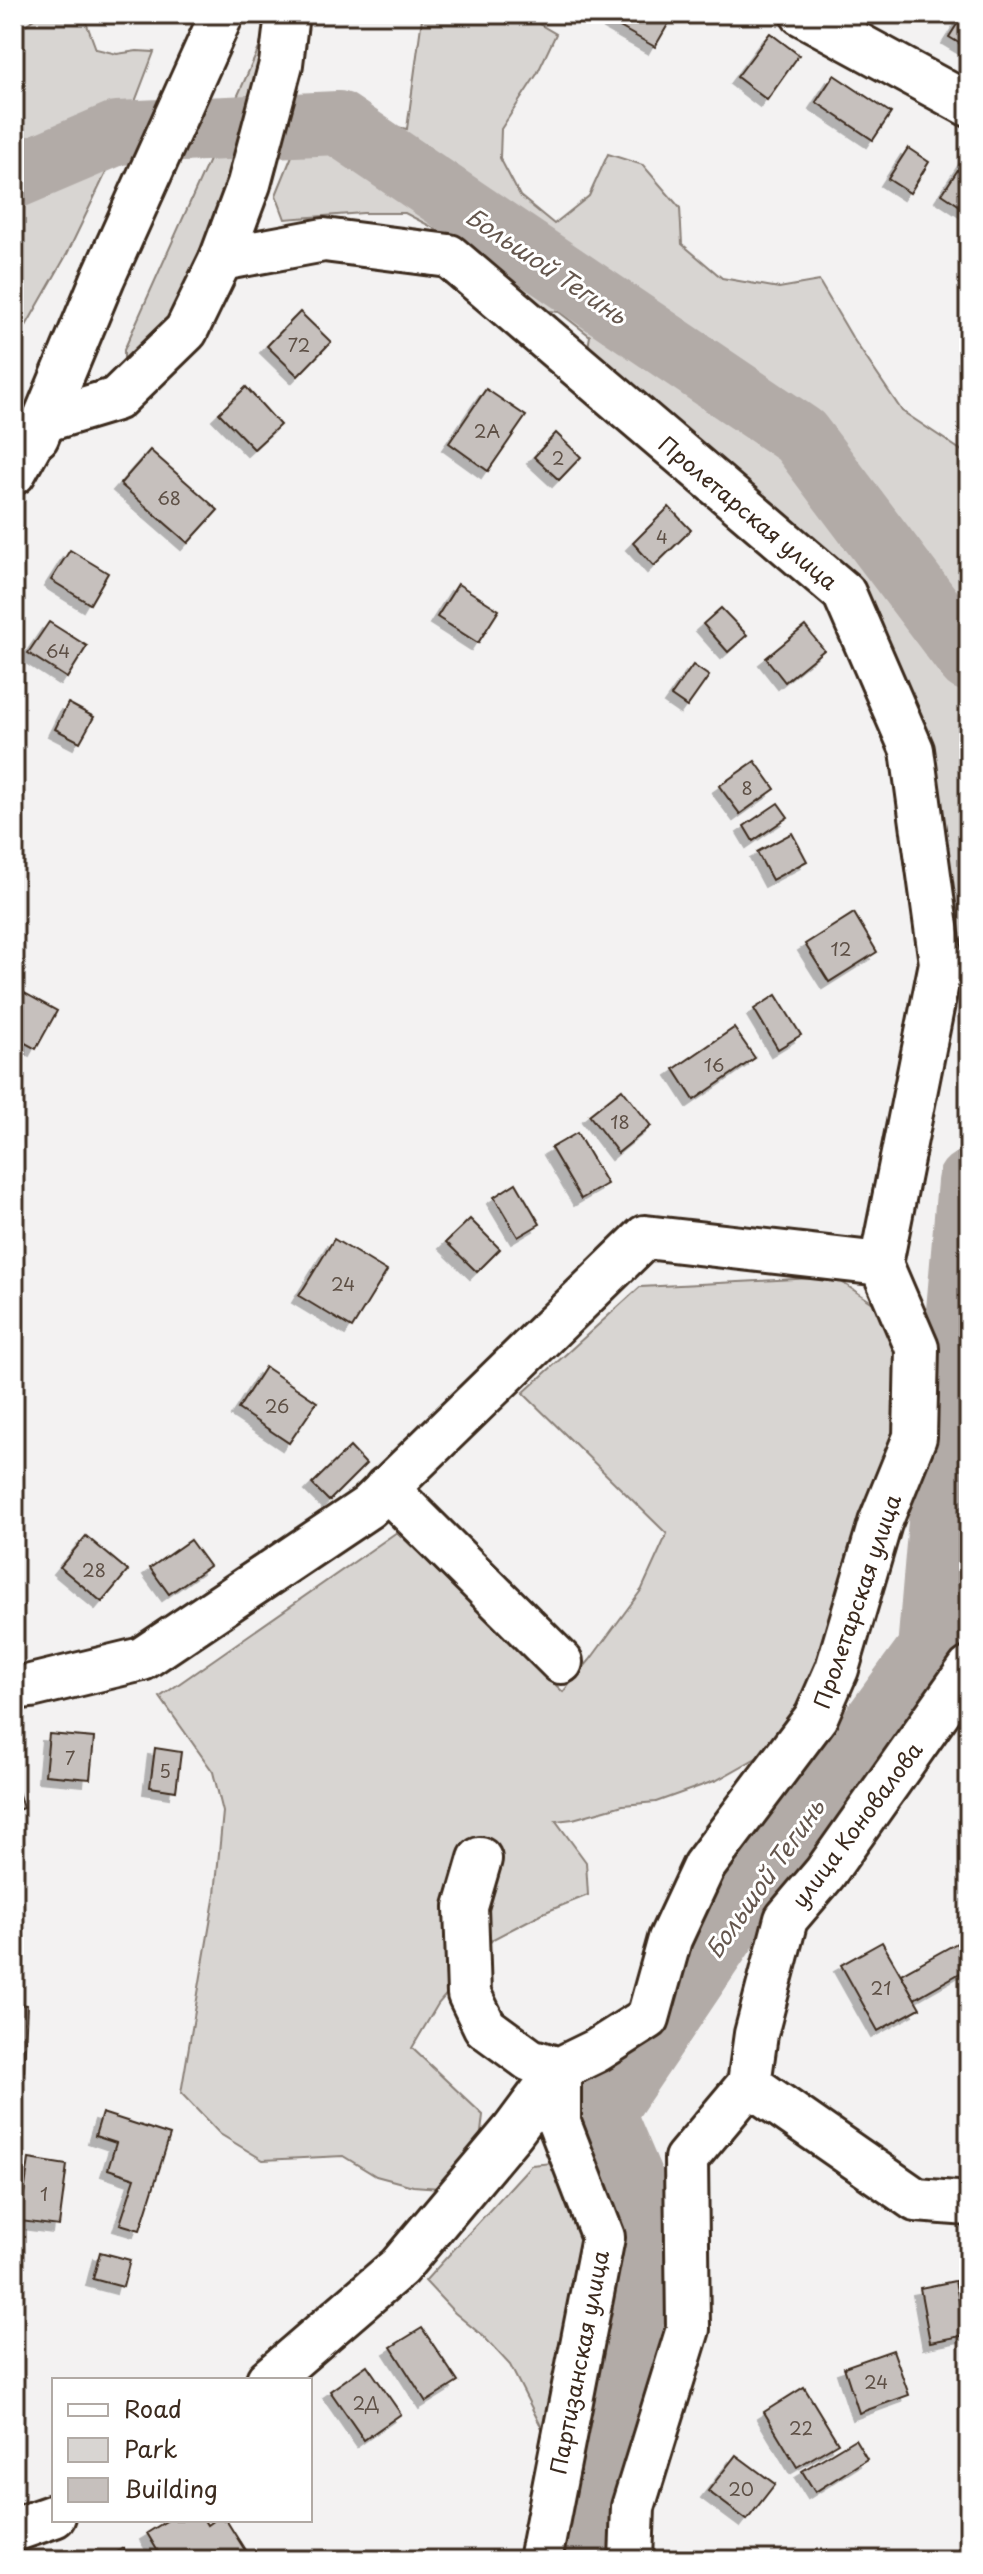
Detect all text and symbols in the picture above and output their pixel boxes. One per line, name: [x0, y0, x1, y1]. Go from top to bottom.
water label: Большой Тегинь: [459, 198, 636, 333]
house number: 72: [288, 331, 310, 358]
house number: 2А: [474, 417, 500, 444]
street label: Пролетарская улица: [652, 427, 846, 597]
house number: 2: [552, 444, 564, 471]
house number: 68: [157, 484, 181, 511]
house number: 4: [656, 523, 668, 550]
house number: 64: [46, 637, 70, 664]
house number: 8: [741, 774, 753, 801]
house number: 12: [831, 935, 851, 962]
house number: 16: [704, 1051, 724, 1078]
house number: 18: [610, 1108, 630, 1135]
house number: 24: [331, 1270, 355, 1297]
house number: 26: [265, 1392, 289, 1419]
street label: Пролетарская улица: [804, 1489, 908, 1713]
house number: 28: [82, 1556, 106, 1583]
street label: улица Коновалова: [783, 1734, 930, 1914]
house number: 7: [65, 1744, 75, 1771]
house number: 5: [159, 1757, 171, 1784]
water label: Большой Тегинь: [696, 1790, 833, 1965]
house number: 21: [871, 1974, 891, 2001]
house number: 1: [40, 2180, 48, 2207]
street label: Партизанская улица: [540, 2247, 616, 2477]
house number: 24: [864, 2368, 888, 2395]
legend: [52, 2378, 312, 2522]
house number: 2Д: [353, 2389, 379, 2416]
text: Road: [124, 2390, 182, 2426]
house number: 22: [789, 2414, 813, 2441]
text: Park: [124, 2430, 178, 2466]
text: Building: [124, 2470, 218, 2506]
house number: 20: [728, 2475, 754, 2502]

